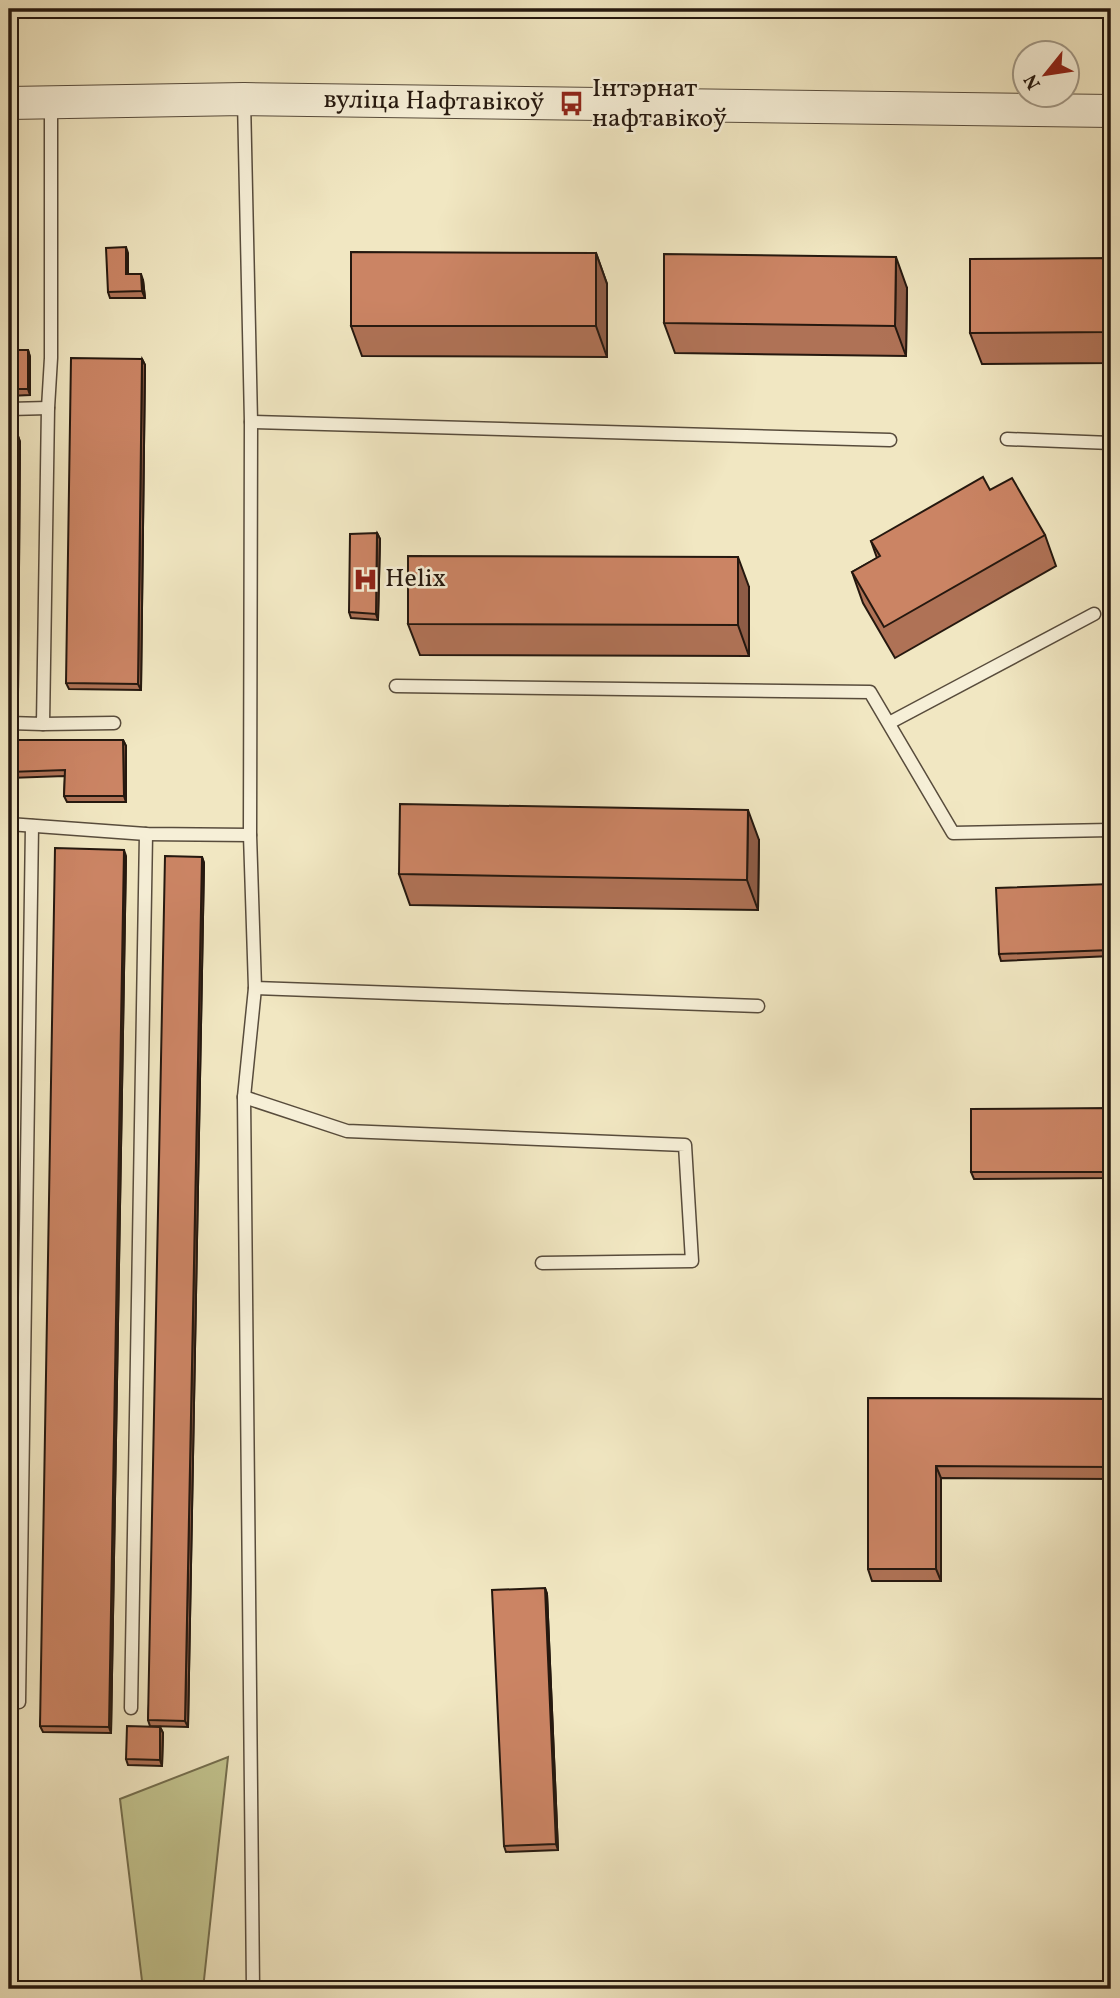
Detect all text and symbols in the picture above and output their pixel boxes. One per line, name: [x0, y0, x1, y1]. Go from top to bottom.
north arrow: [1012, 38, 1082, 108]
text: N: [1018, 69, 1048, 94]
place label: Інтэрнат нафтавікоў: [592, 71, 727, 137]
street label: вуліца Нафтавікоў: [323, 82, 544, 121]
bus stop icon: Інтэрнат нафтавікоў: [558, 90, 586, 118]
place label: Helix: [385, 561, 446, 597]
hospital icon: Helix: [351, 565, 379, 593]

